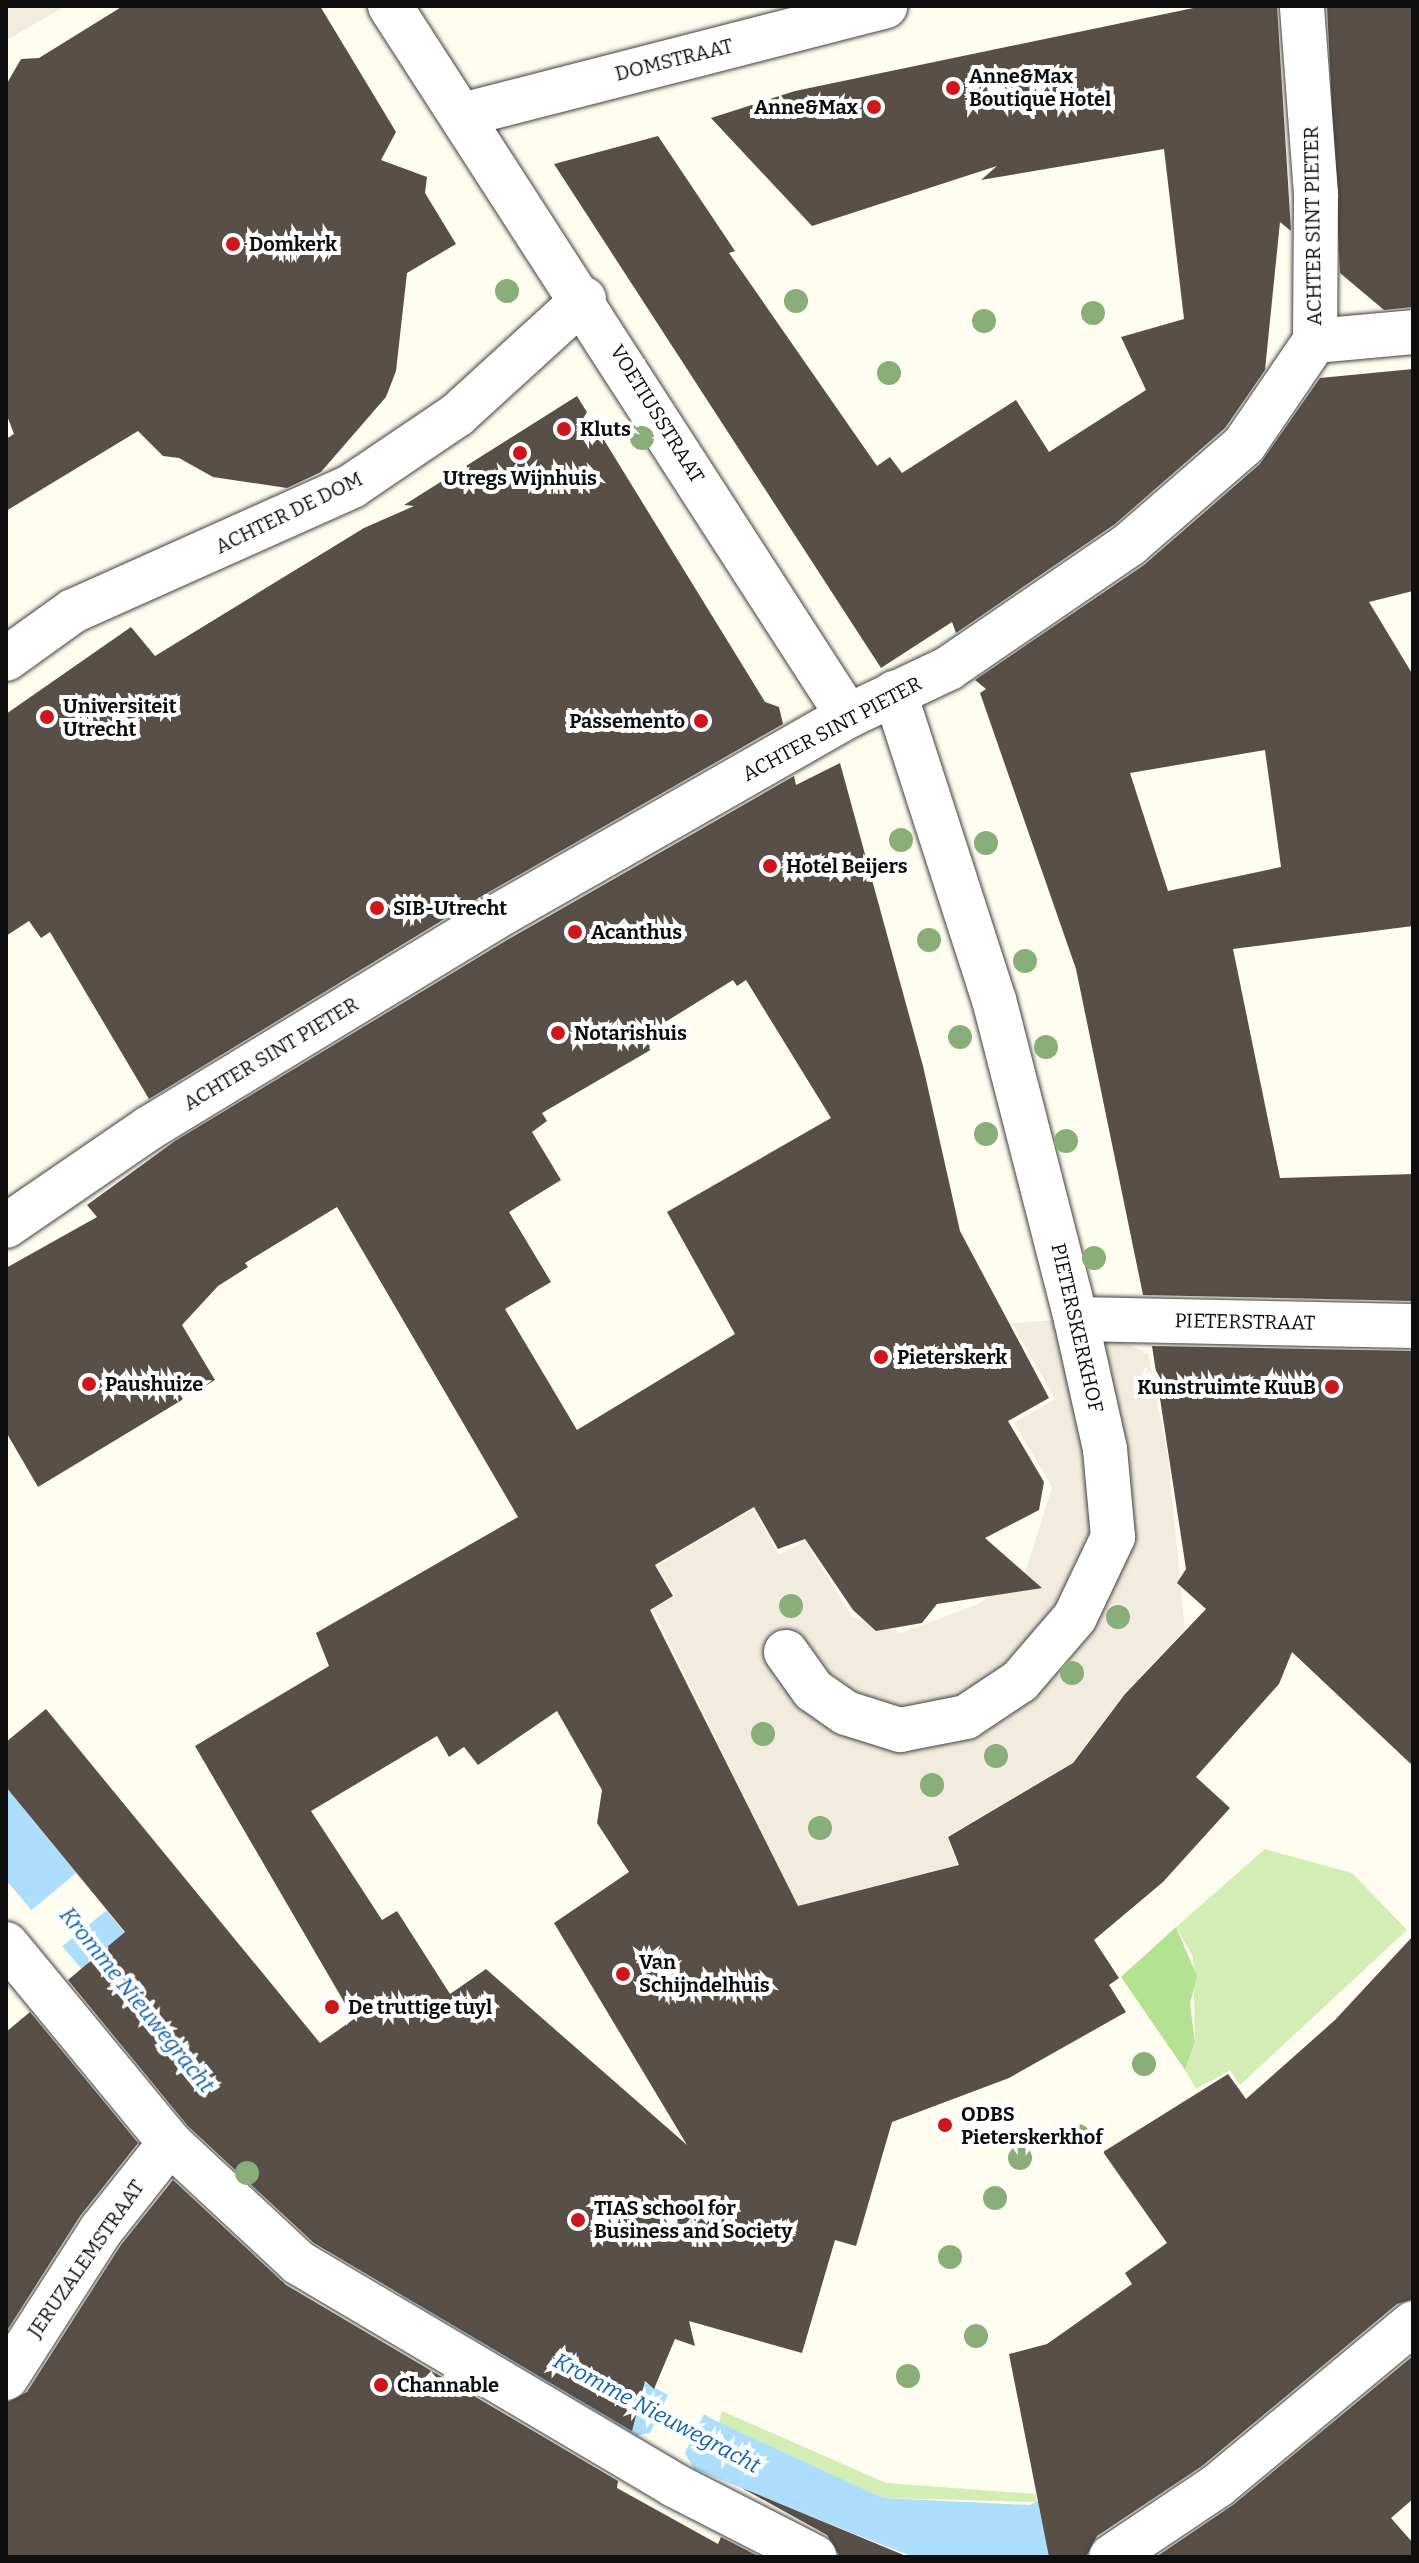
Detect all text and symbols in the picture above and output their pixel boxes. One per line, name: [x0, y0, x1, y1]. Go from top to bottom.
street label: DOMSTRAAT: [613, 34, 735, 86]
place label: Anne&Max Boutique Hotel: [969, 64, 1111, 111]
marker: Anne&Max Boutique Hotel: [944, 79, 962, 97]
place label: Anne&Max: [754, 95, 858, 119]
marker: Anne&Max: [865, 98, 883, 116]
street label: ACHTER SINT PIETER: [1299, 126, 1327, 326]
place label: Domkerk: [249, 232, 337, 256]
marker: Domkerk: [224, 235, 242, 253]
street label: VOETIUSSTRAAT: [605, 340, 709, 488]
place label: Kluts: [580, 417, 631, 441]
marker: Kluts: [555, 420, 573, 438]
marker: Utregs Wijnhuis: [511, 444, 529, 462]
place label: Utregs Wijnhuis: [443, 466, 597, 490]
street label: ACHTER DE DOM: [211, 467, 367, 559]
street label: ACHTER SINT PIETER: [738, 672, 926, 786]
place label: Universiteit Utrecht: [63, 694, 177, 741]
marker: Universiteit Utrecht: [38, 708, 56, 726]
place label: Passemento: [569, 709, 685, 733]
marker: Passemento: [692, 712, 710, 730]
place label: Hotel Beijers: [786, 854, 908, 878]
marker: Hotel Beijers: [761, 857, 779, 875]
place label: SIB-Utrecht: [393, 896, 507, 920]
marker: SIB-Utrecht: [368, 899, 386, 917]
place label: Acanthus: [591, 920, 682, 944]
marker: Acanthus: [566, 923, 584, 941]
street label: ACHTER SINT PIETER: [179, 992, 363, 1116]
place label: Notarishuis: [574, 1021, 687, 1045]
marker: Notarishuis: [549, 1024, 567, 1042]
street label: PIETERSKERKHOF: [1046, 1241, 1108, 1415]
street label: PIETERSTRAAT: [1174, 1309, 1316, 1335]
place label: Pieterskerk: [897, 1345, 1007, 1369]
marker: Pieterskerk: [872, 1348, 890, 1366]
place label: Paushuize: [105, 1372, 203, 1396]
marker: Paushuize: [80, 1375, 98, 1393]
place label: Kunstruimte KuuB: [1137, 1375, 1316, 1399]
marker: Kunstruimte KuuB: [1323, 1378, 1341, 1396]
water label: Kromme Nieuwegracht: [54, 1902, 220, 2098]
place label: Van Schijndelhuis: [639, 1950, 770, 1997]
marker: Van Schijndelhuis: [614, 1965, 632, 1983]
place label: De truttige tuyl: [348, 1995, 492, 2019]
marker: De truttige tuyl: [323, 1998, 341, 2016]
place label: ODBS Pieterskerkhof: [961, 2102, 1103, 2149]
marker: ODBS Pieterskerkhof: [936, 2116, 954, 2134]
street label: JERUZALEMSTRAAT: [23, 2176, 149, 2342]
place label: TIAS school for Business and Society: [594, 2196, 792, 2243]
marker: TIAS school for Business and Society: [569, 2211, 587, 2229]
water label: Kromme Nieuwegracht: [549, 2347, 765, 2479]
place label: Channable: [397, 2373, 499, 2397]
marker: Channable: [372, 2376, 390, 2394]

